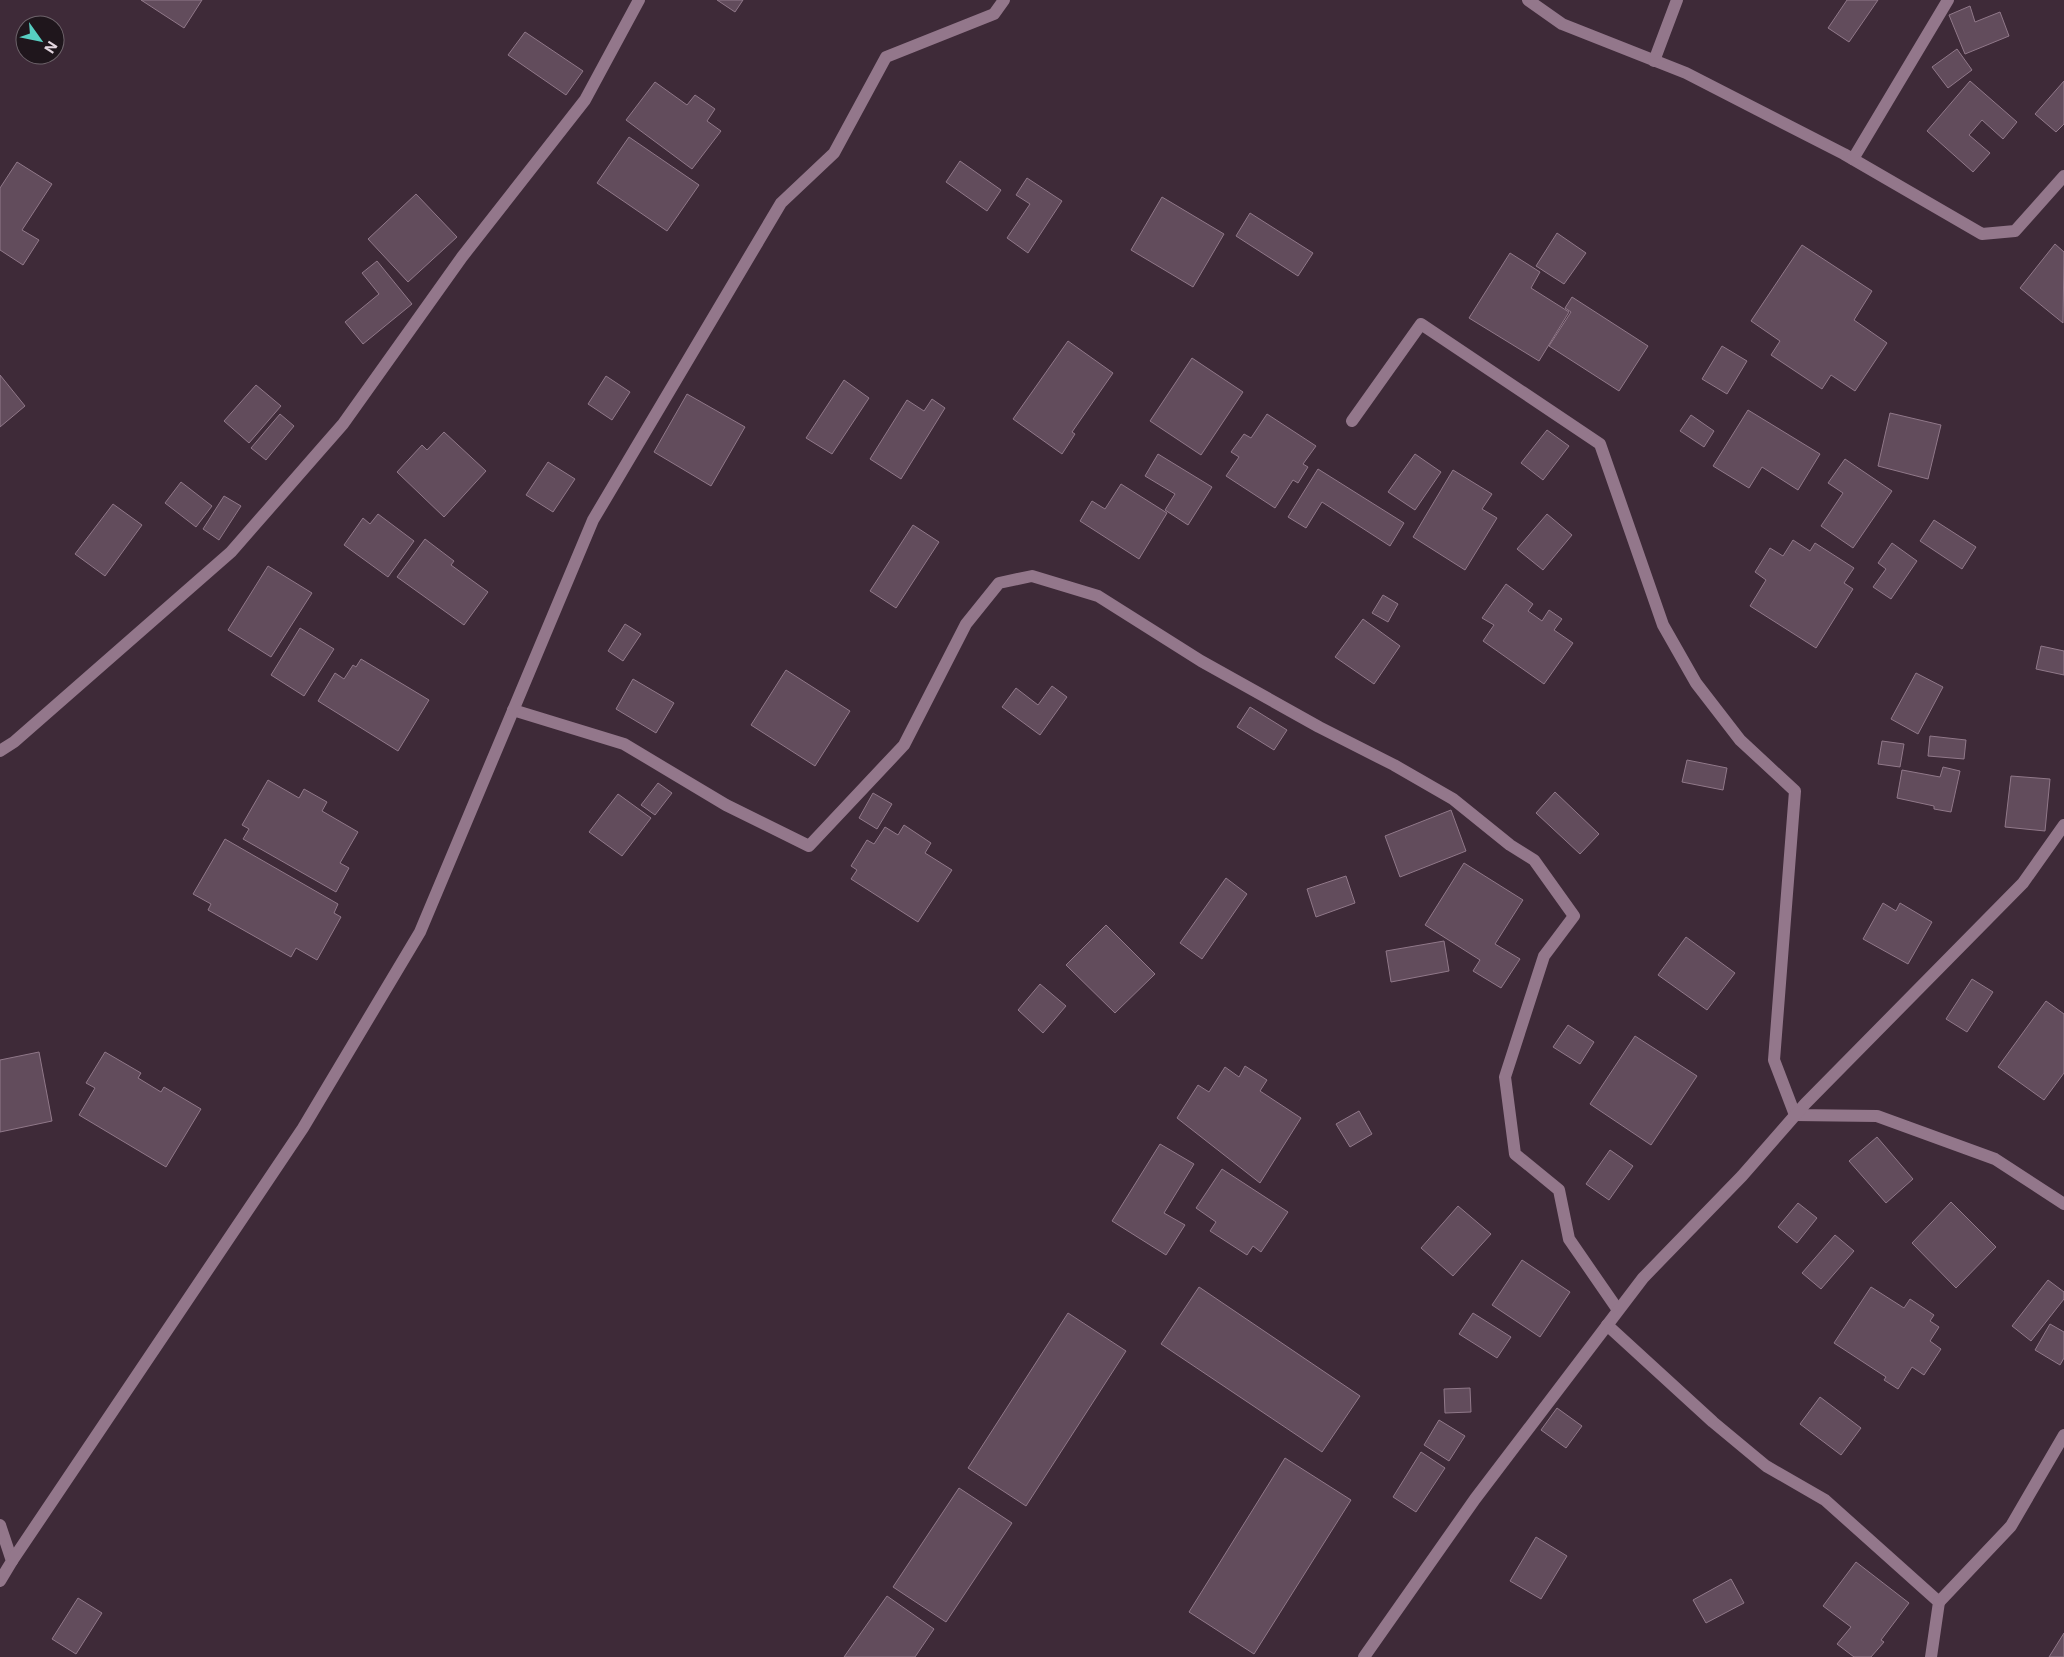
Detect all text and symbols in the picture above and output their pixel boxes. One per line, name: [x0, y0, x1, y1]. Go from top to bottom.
north arrow: [15, 15, 65, 65]
text: N: [41, 38, 61, 56]

